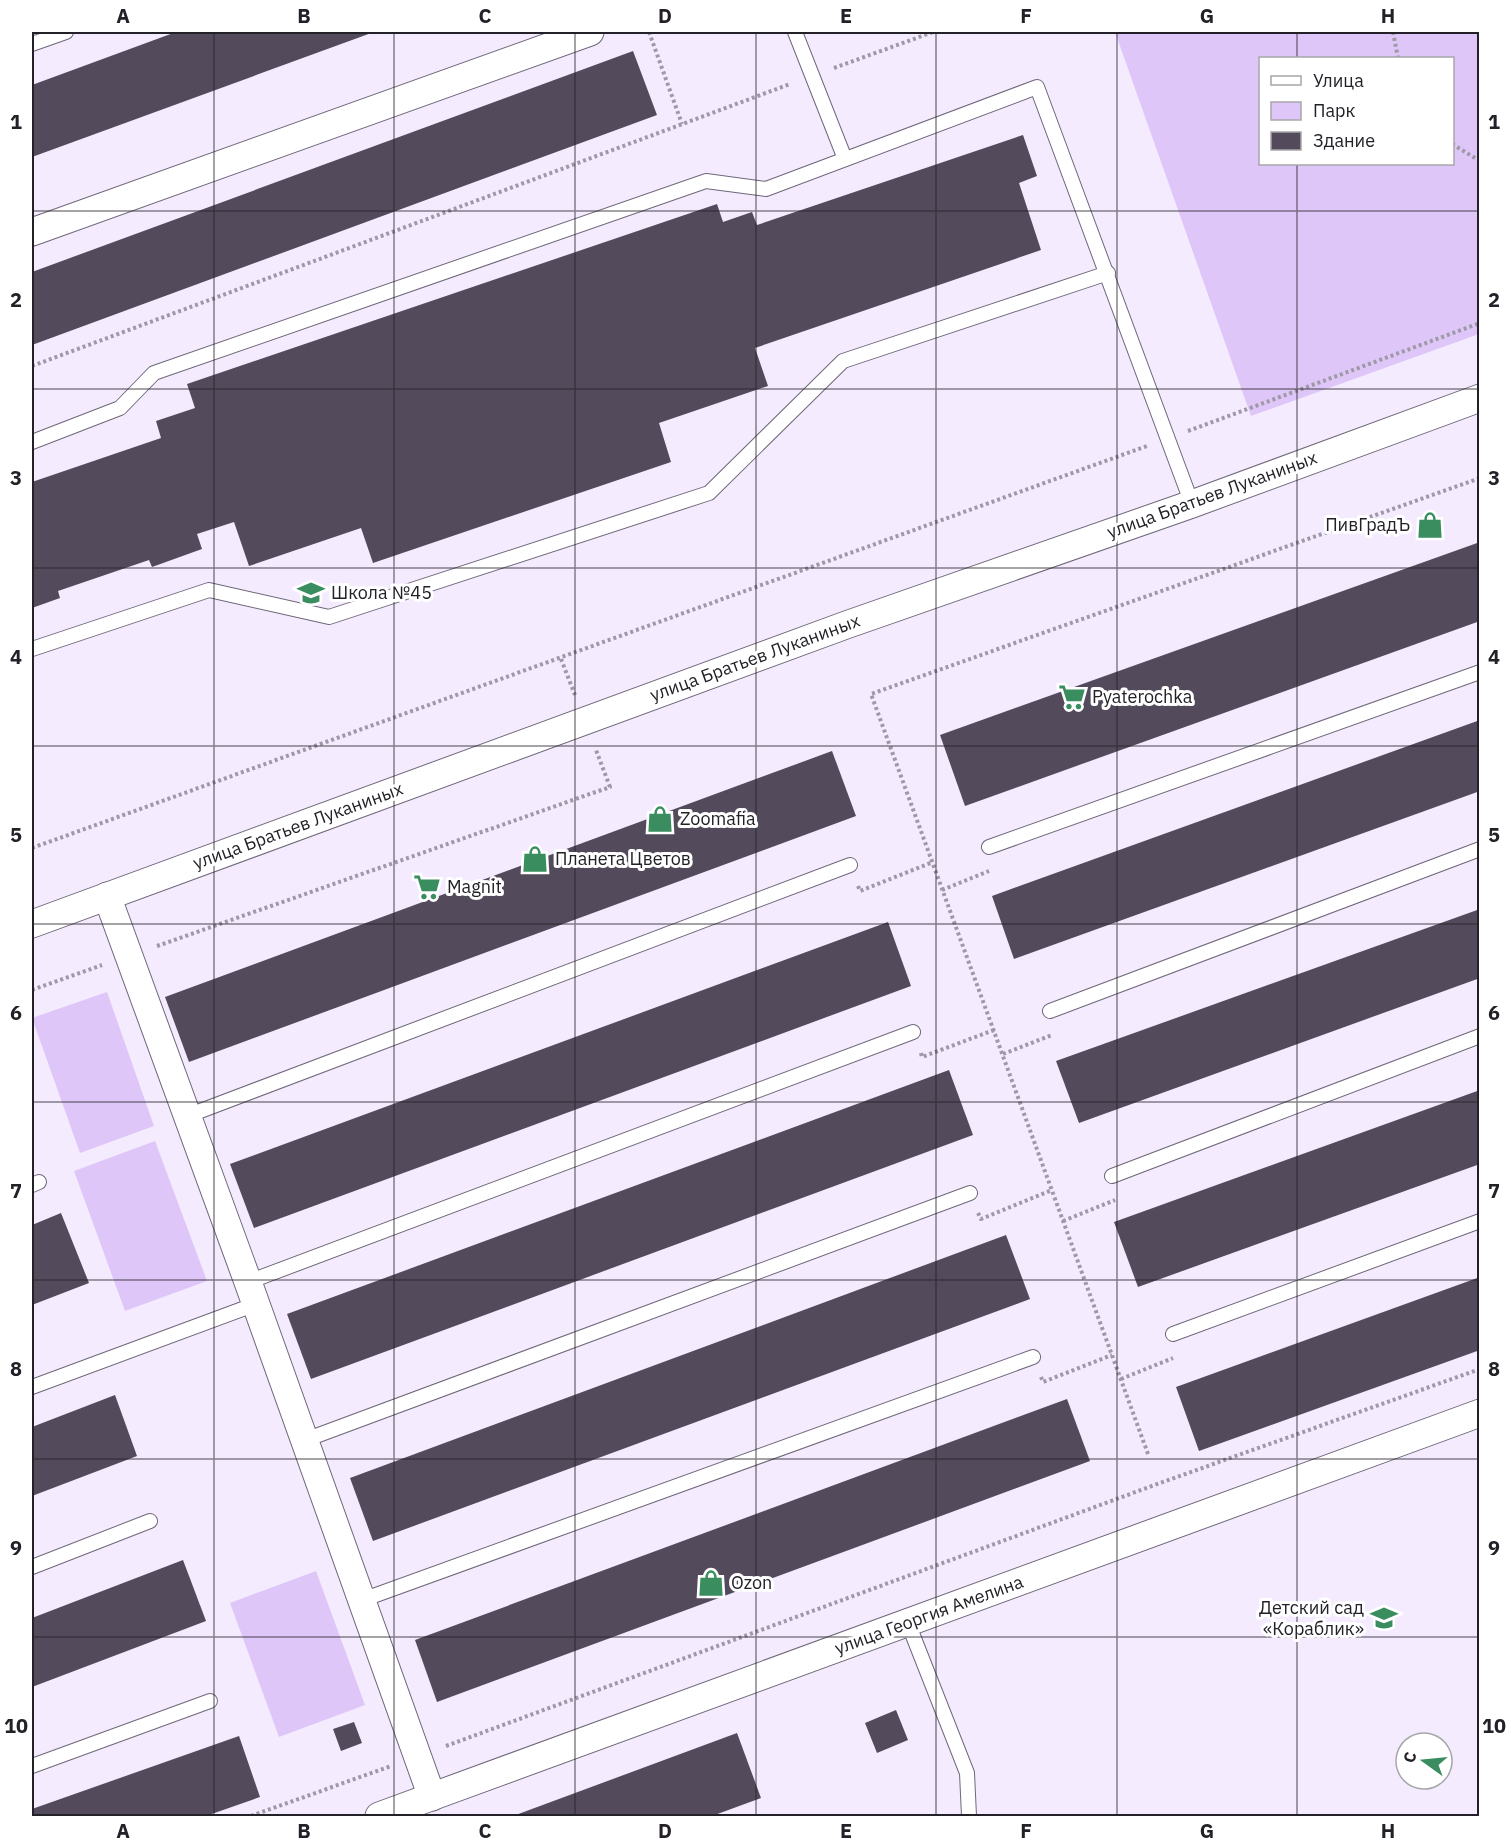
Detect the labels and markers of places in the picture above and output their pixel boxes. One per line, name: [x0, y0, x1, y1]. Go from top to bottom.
shop icon: ПивГрадЪ: [1415, 510, 1445, 540]
place label: ПивГрадЪ: [1325, 513, 1410, 536]
school or university icon: Школа №45: [296, 578, 326, 608]
place label: Школа №45: [331, 581, 432, 604]
supermarket icon: Pyaterochka: [1057, 682, 1087, 712]
place label: Pyaterochka: [1092, 685, 1193, 708]
shop icon: Zoomafia: [645, 804, 675, 834]
place label: Zoomafia: [680, 807, 756, 830]
shop icon: Планета Цветов: [520, 844, 550, 874]
place label: Планета Цветов: [555, 847, 691, 870]
supermarket icon: Magnit: [412, 872, 442, 902]
place label: Magnit: [447, 875, 502, 898]
shop icon: Ozon: [696, 1568, 726, 1598]
place label: Ozon: [731, 1571, 772, 1594]
place label: Детский сад «Кораблик»: [1259, 1596, 1364, 1640]
school or university icon: Детский сад «Кораблик»: [1369, 1603, 1399, 1633]

